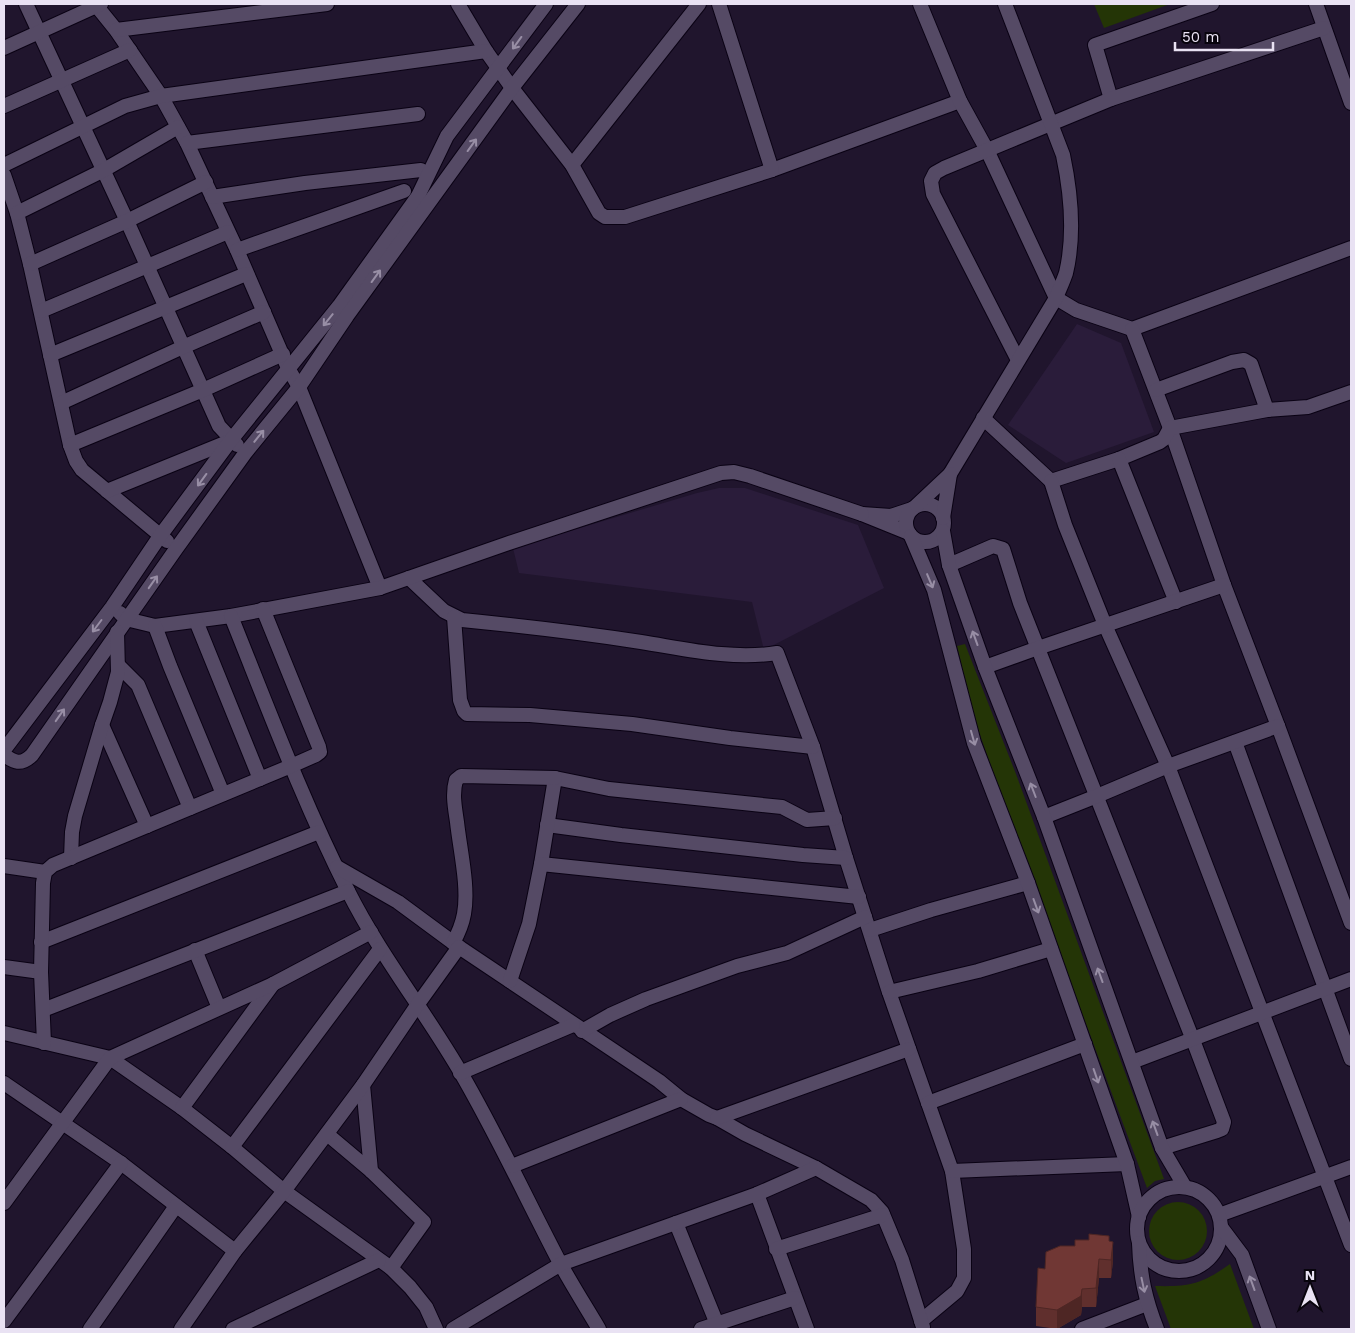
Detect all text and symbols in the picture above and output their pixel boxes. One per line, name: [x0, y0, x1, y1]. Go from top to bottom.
scale bar: [1175, 20, 1272, 52]
text: 50 m: [1182, 28, 1219, 46]
one-way arrow: [512, 36, 522, 50]
one-way arrow: [467, 138, 477, 152]
one-way arrow: [371, 270, 381, 284]
one-way arrow: [322, 313, 333, 326]
one-way arrow: [253, 430, 264, 443]
one-way arrow: [197, 473, 207, 487]
one-way arrow: [925, 573, 935, 588]
one-way arrow: [148, 575, 158, 589]
one-way arrow: [92, 619, 103, 632]
one-way arrow: [970, 631, 979, 646]
one-way arrow: [55, 708, 65, 722]
one-way arrow: [969, 729, 979, 745]
one-way arrow: [1028, 782, 1037, 798]
one-way arrow: [1032, 898, 1041, 914]
one-way arrow: [1095, 968, 1104, 983]
one-way arrow: [1092, 1068, 1101, 1083]
one-way arrow: [1150, 1121, 1159, 1136]
north arrow: [1285, 1263, 1335, 1313]
text: N: [1305, 1267, 1315, 1283]
one-way arrow: [1247, 1276, 1256, 1292]
one-way arrow: [1139, 1277, 1148, 1293]

